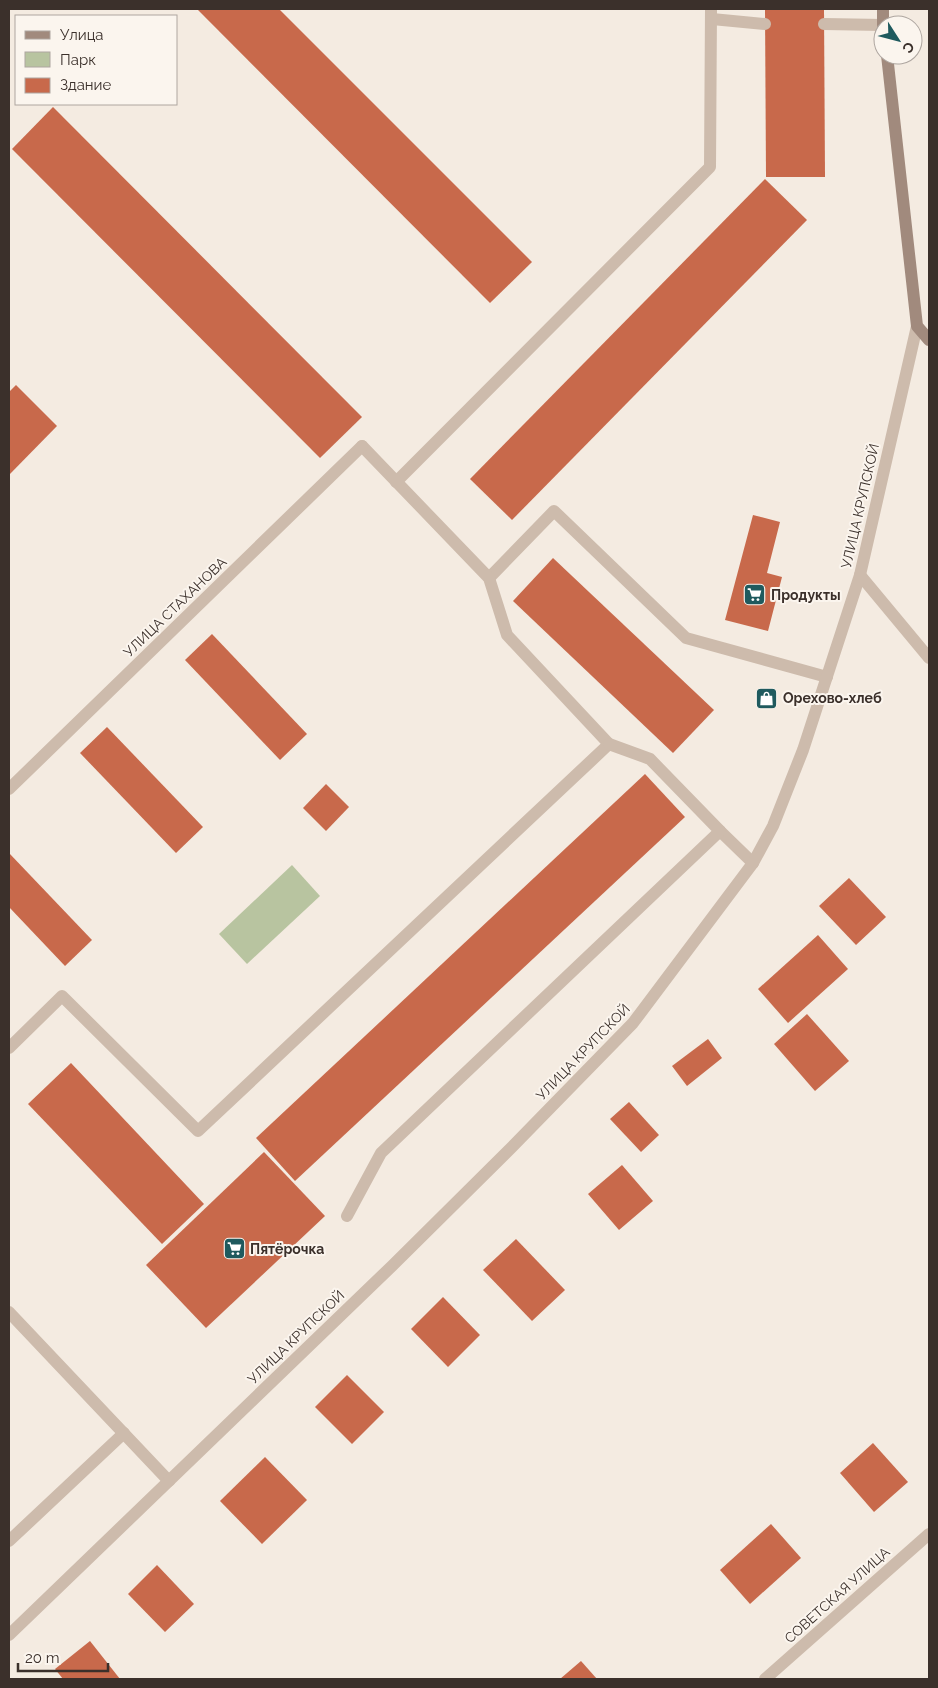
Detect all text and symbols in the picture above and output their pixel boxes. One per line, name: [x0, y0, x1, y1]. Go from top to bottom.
legend: [15, 15, 178, 105]
north arrow: [873, 15, 923, 65]
text: Улица: [60, 26, 104, 44]
text: С: [899, 39, 918, 57]
text: Парк: [60, 51, 96, 69]
text: Здание: [60, 76, 112, 94]
street label: УЛИЦА КРУПСКОЙ: [837, 442, 882, 570]
street label: УЛИЦА СТАХАНОВА: [120, 553, 230, 660]
supermarket icon: Продукты: [743, 583, 767, 607]
place label: Продукты: [771, 587, 841, 603]
shop icon: Орехово-хлеб: [755, 686, 779, 710]
place label: Орехово-хлеб: [783, 690, 882, 706]
street label: УЛИЦА КРУПСКОЙ: [532, 1000, 633, 1103]
supermarket icon: Пятёрочка: [222, 1237, 246, 1261]
place label: Пятёрочка: [250, 1241, 324, 1257]
street label: УЛИЦА КРУПСКОЙ: [244, 1286, 347, 1387]
street label: СОВЕТСКАЯ УЛИЦА: [781, 1543, 893, 1646]
scale bar: [18, 1640, 108, 1672]
text: 20 m: [25, 1649, 60, 1667]

